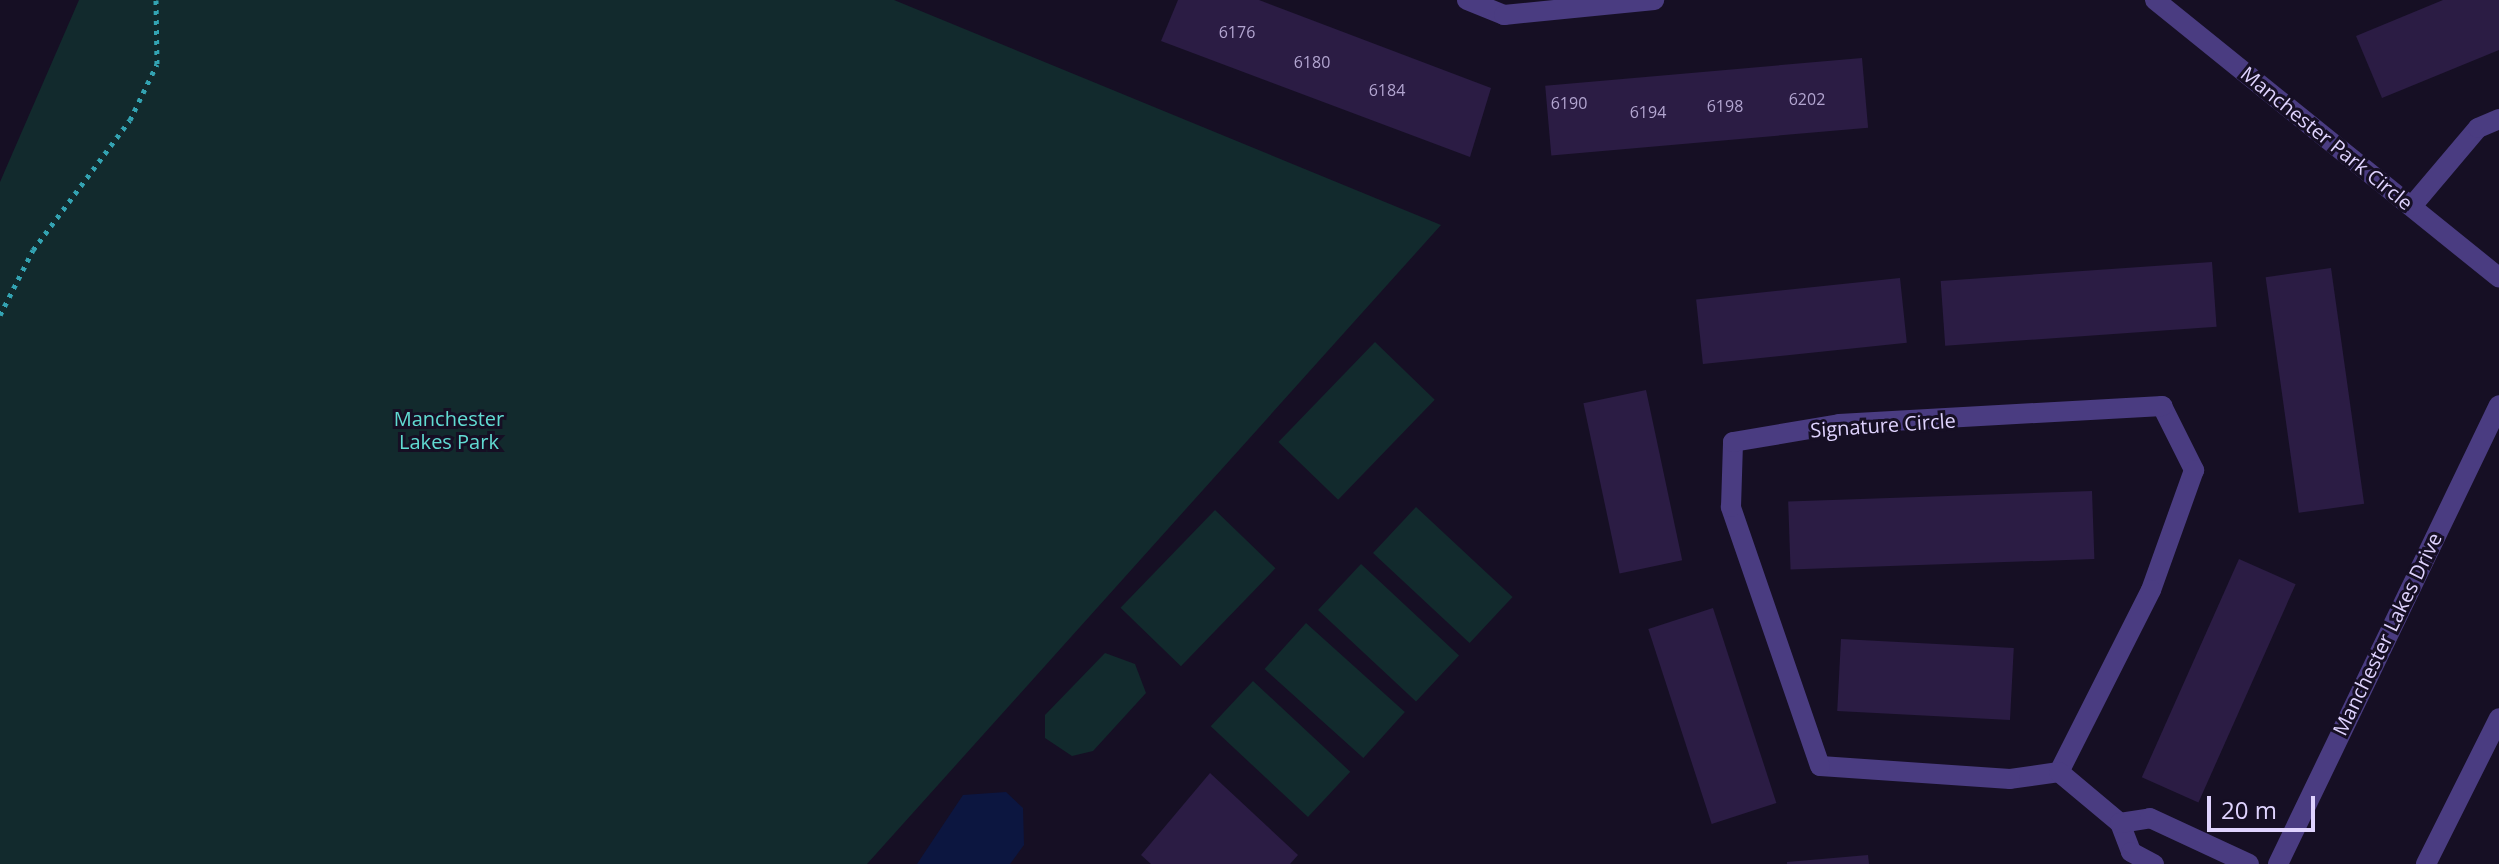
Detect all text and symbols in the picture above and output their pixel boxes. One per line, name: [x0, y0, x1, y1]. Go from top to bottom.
house number: 6176: [1219, 22, 1255, 42]
house number: 6180: [1294, 52, 1330, 72]
street label: Manchester Park Circle: [2236, 61, 2418, 215]
house number: 6184: [1369, 80, 1405, 100]
house number: 6202: [1789, 89, 1825, 109]
house number: 6190: [1551, 93, 1587, 113]
house number: 6198: [1707, 96, 1743, 116]
house number: 6194: [1630, 102, 1666, 122]
park label: Manchester Lakes Park: [394, 407, 504, 454]
street label: Signature Circle: [1809, 408, 1957, 442]
street label: Manchester Lakes Drive: [2327, 529, 2447, 739]
scale bar: [2211, 780, 2319, 830]
text: 20 m: [2221, 793, 2277, 826]

